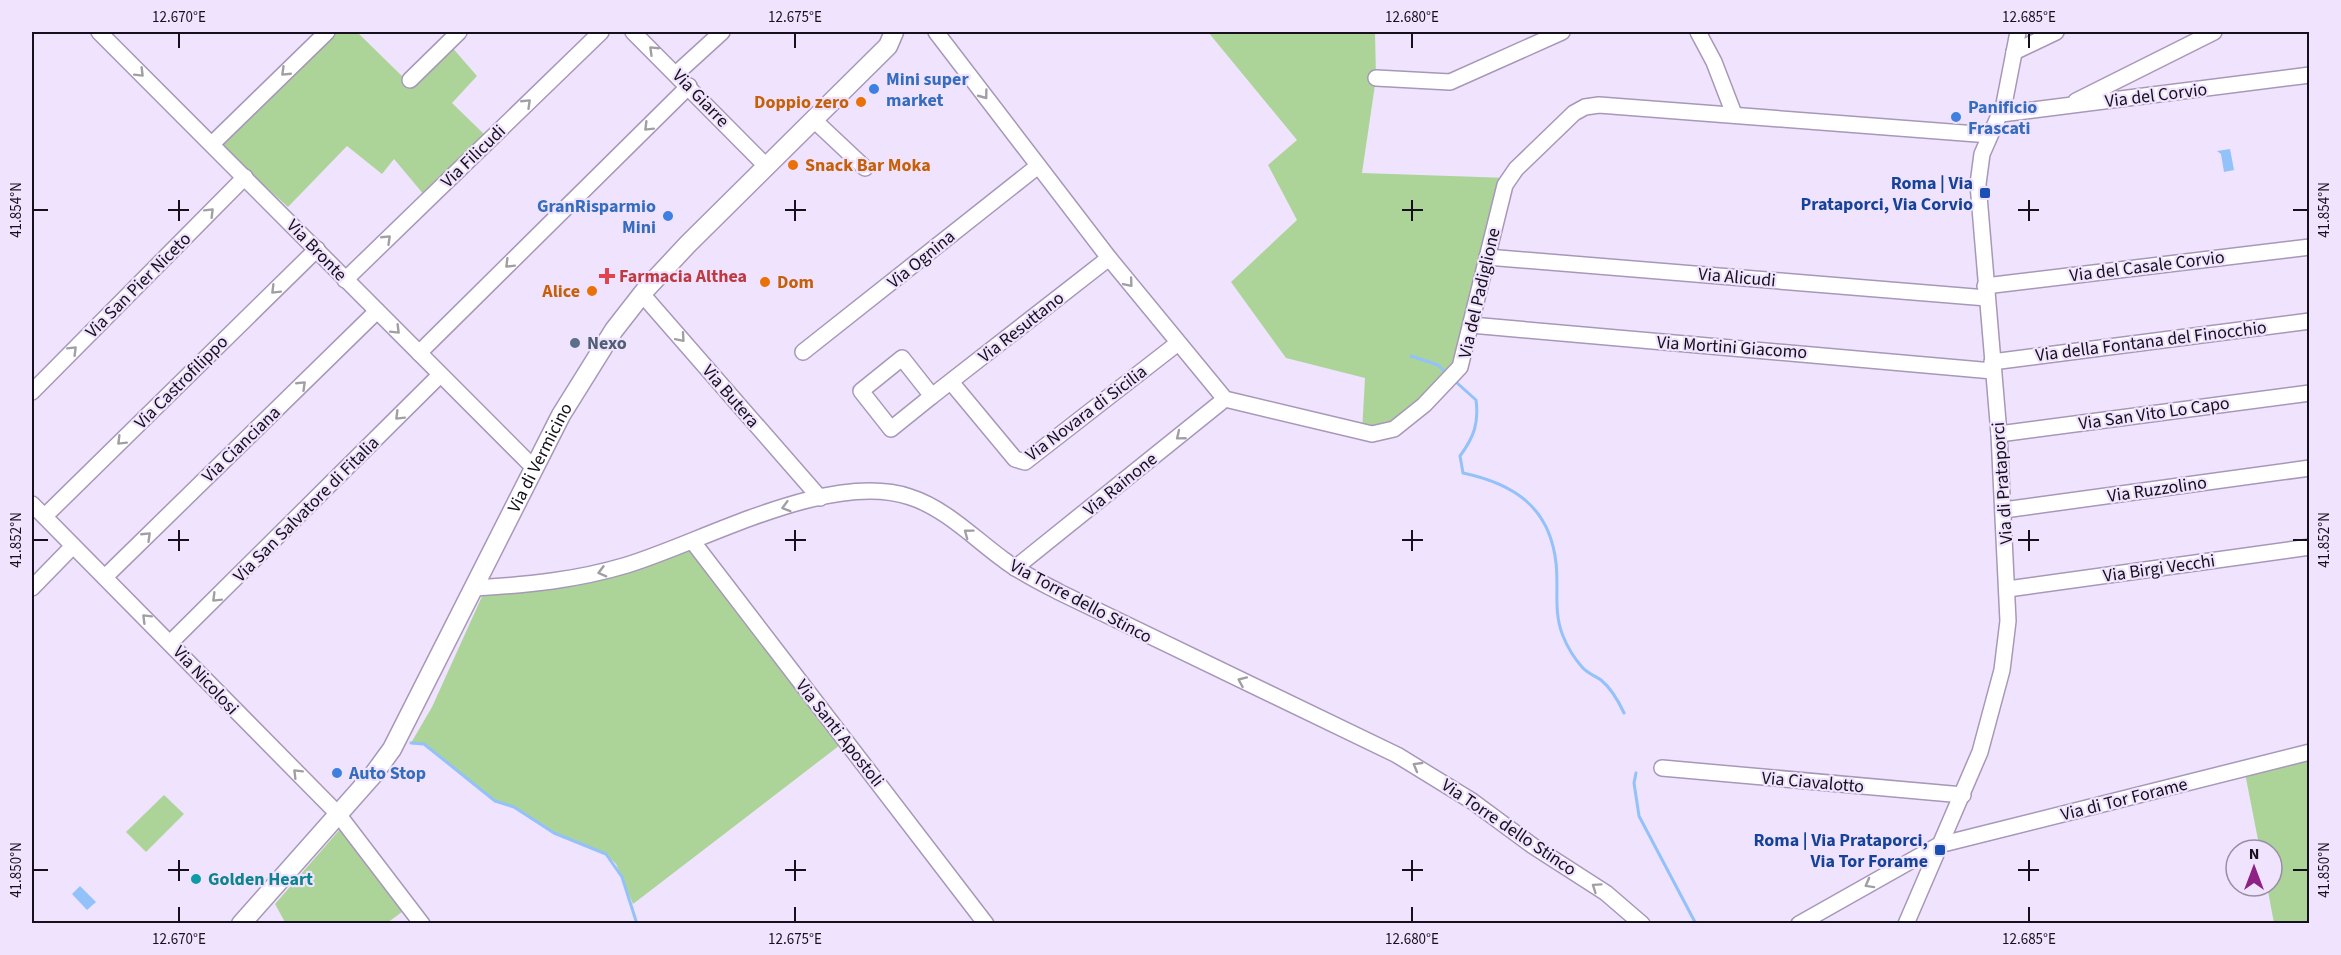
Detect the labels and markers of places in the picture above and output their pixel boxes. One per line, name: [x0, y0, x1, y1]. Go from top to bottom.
place label: Mini super market: [886, 67, 969, 113]
marker: Mini super market: [867, 82, 881, 96]
place label: Doppio zero: [754, 90, 849, 115]
marker: Doppio zero: [854, 95, 868, 109]
place label: Panificio Frascati: [1968, 95, 2037, 141]
marker: Panificio Frascati: [1949, 110, 1963, 124]
place label: Snack Bar Moka: [805, 153, 931, 178]
marker: Snack Bar Moka: [786, 158, 800, 172]
place label: Roma | Via Prataporci, Via Corvio: [1801, 171, 1973, 217]
marker: Roma | Via Prataporci, Via Corvio: [1978, 186, 1992, 200]
place label: GranRisparmio Mini: [537, 194, 656, 240]
marker: GranRisparmio Mini: [661, 209, 675, 223]
place label: Farmacia Althea: [619, 264, 747, 289]
marker: Farmacia Althea: [600, 269, 614, 283]
place label: Dom: [777, 270, 814, 295]
marker: Dom: [758, 275, 772, 289]
place label: Alice: [541, 279, 580, 304]
marker: Alice: [585, 284, 599, 298]
place label: Nexo: [587, 331, 627, 356]
marker: Nexo: [568, 336, 582, 350]
place label: Auto Stop: [348, 761, 426, 786]
marker: Auto Stop: [330, 766, 344, 780]
place label: Roma | Via Prataporci, Via Tor Forame: [1754, 828, 1928, 874]
marker: Roma | Via Prataporci, Via Tor Forame: [1933, 843, 1947, 857]
place label: Golden Heart: [208, 867, 313, 892]
marker: Golden Heart: [189, 872, 203, 886]

